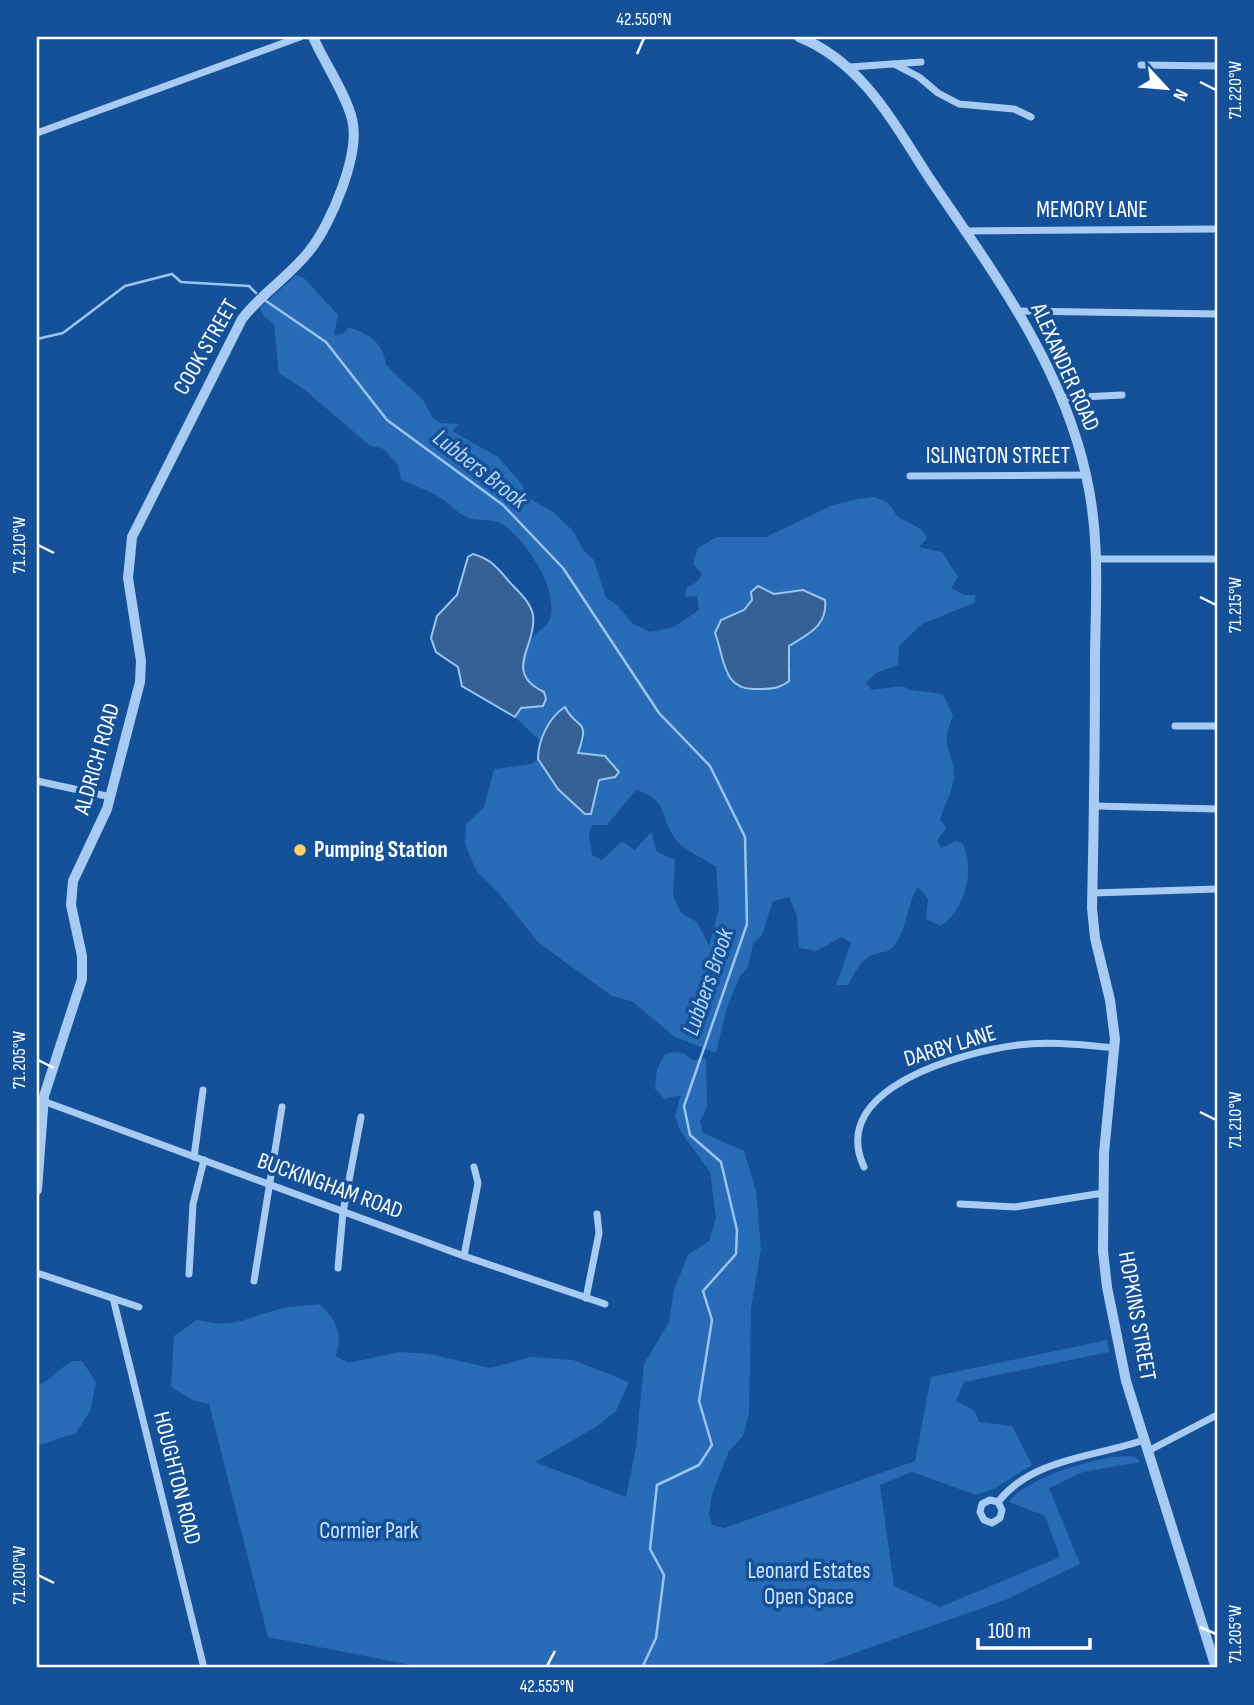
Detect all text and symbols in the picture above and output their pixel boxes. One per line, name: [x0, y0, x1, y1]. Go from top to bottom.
text: 42.550°N: [616, 9, 672, 30]
north arrow: [1132, 52, 1202, 122]
text: 71.220°W: [1225, 61, 1246, 119]
text: N: [1167, 85, 1192, 104]
street label: MEMORY LANE: [1036, 196, 1148, 224]
street label: COOK STREET: [167, 294, 245, 400]
street label: ALEXANDER ROAD: [1024, 298, 1106, 435]
water label: Lubbers Brook: [427, 423, 534, 515]
street label: ISLINGTON STREET: [926, 442, 1070, 470]
text: 71.210°W: [9, 516, 30, 573]
text: 71.215°W: [1225, 577, 1246, 633]
street label: ALDRICH ROAD: [68, 700, 126, 819]
place label: Pumping Station: [314, 836, 448, 864]
marker: Pumping Station: [292, 842, 308, 858]
water label: Lubbers Brook: [676, 924, 740, 1039]
street label: DARBY LANE: [901, 1019, 999, 1073]
text: 71.205°W: [9, 1031, 30, 1089]
text: 71.210°W: [1225, 1091, 1246, 1148]
street label: BUCKINGHAM ROAD: [253, 1147, 407, 1225]
street label: HOPKINS STREET: [1112, 1249, 1162, 1383]
street label: HOUGHTON ROAD: [147, 1409, 207, 1547]
park label: Cormier Park: [319, 1517, 419, 1545]
text: 71.200°W: [9, 1545, 30, 1604]
park label: Leonard Estates Open Space: [747, 1557, 871, 1611]
text: 71.205°W: [1225, 1605, 1246, 1663]
scale bar: [978, 1607, 1090, 1651]
text: 100 m: [988, 1619, 1031, 1644]
text: 42.555°N: [520, 1676, 574, 1697]

